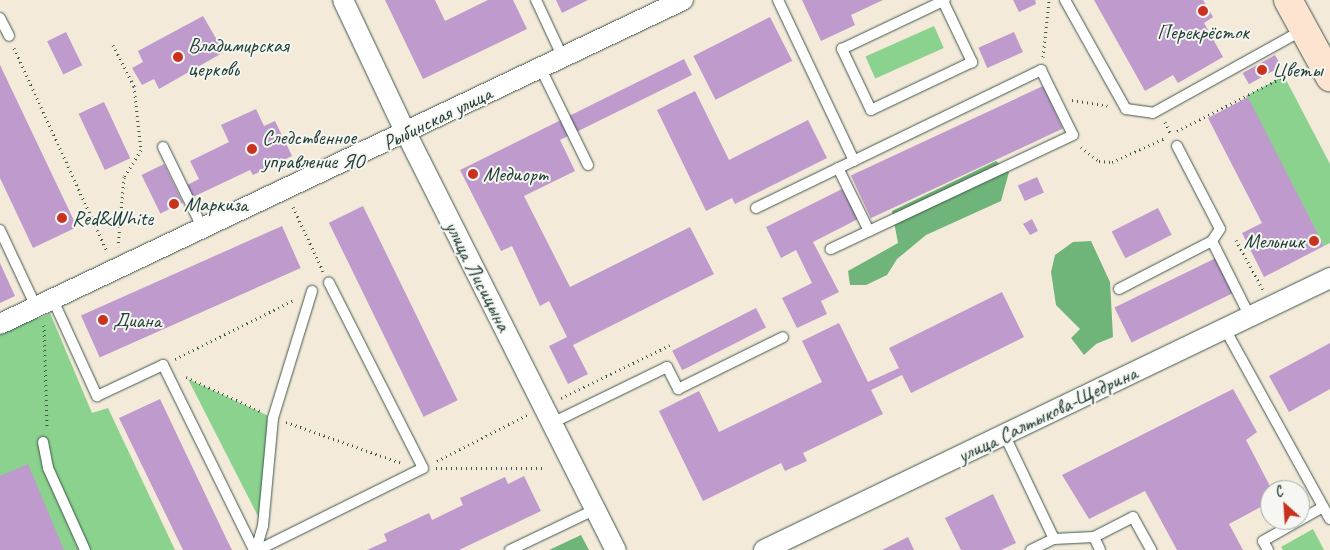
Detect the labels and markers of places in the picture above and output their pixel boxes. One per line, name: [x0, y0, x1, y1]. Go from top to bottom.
marker: Перекрёсток: [1197, 5, 1209, 17]
place label: Перекрёсток: [1157, 19, 1249, 45]
place label: Владимирская церковь: [188, 32, 288, 82]
marker: Владимирская церковь: [172, 51, 184, 63]
place label: Цветы: [1272, 57, 1323, 83]
marker: Цветы: [1256, 64, 1268, 76]
place label: Следственное управление ЯО: [262, 124, 364, 174]
marker: Следственное управление ЯО: [246, 143, 258, 155]
place label: Медиорт: [483, 161, 548, 187]
marker: Медиорт: [467, 168, 479, 180]
place label: Маркиза: [184, 191, 248, 217]
marker: Маркиза: [168, 198, 180, 210]
place label: Red&White: [72, 205, 153, 231]
marker: Red&White: [56, 212, 68, 224]
place label: Мельник: [1243, 228, 1304, 254]
marker: Мельник: [1308, 235, 1320, 247]
place label: Диана: [113, 307, 161, 333]
marker: Диана: [97, 314, 109, 326]

